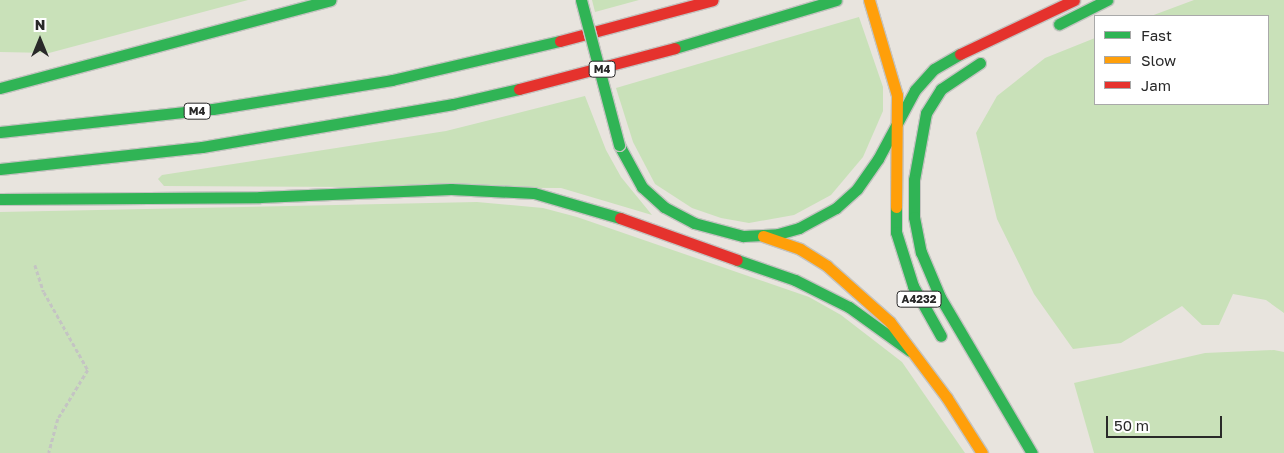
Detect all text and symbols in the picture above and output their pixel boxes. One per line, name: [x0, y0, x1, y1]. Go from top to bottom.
north arrow: [15, 15, 65, 65]
legend: [1094, 15, 1269, 105]
text: N: [35, 16, 45, 33]
text: Fast: [1141, 26, 1172, 44]
text: Slow: [1141, 51, 1176, 69]
road number: M4: [588, 61, 616, 78]
text: Jam: [1141, 76, 1171, 94]
road number: M4: [183, 102, 211, 120]
road number: A4232: [896, 290, 942, 308]
scale bar: [1109, 406, 1225, 438]
text: 50 m: [1114, 416, 1149, 434]

